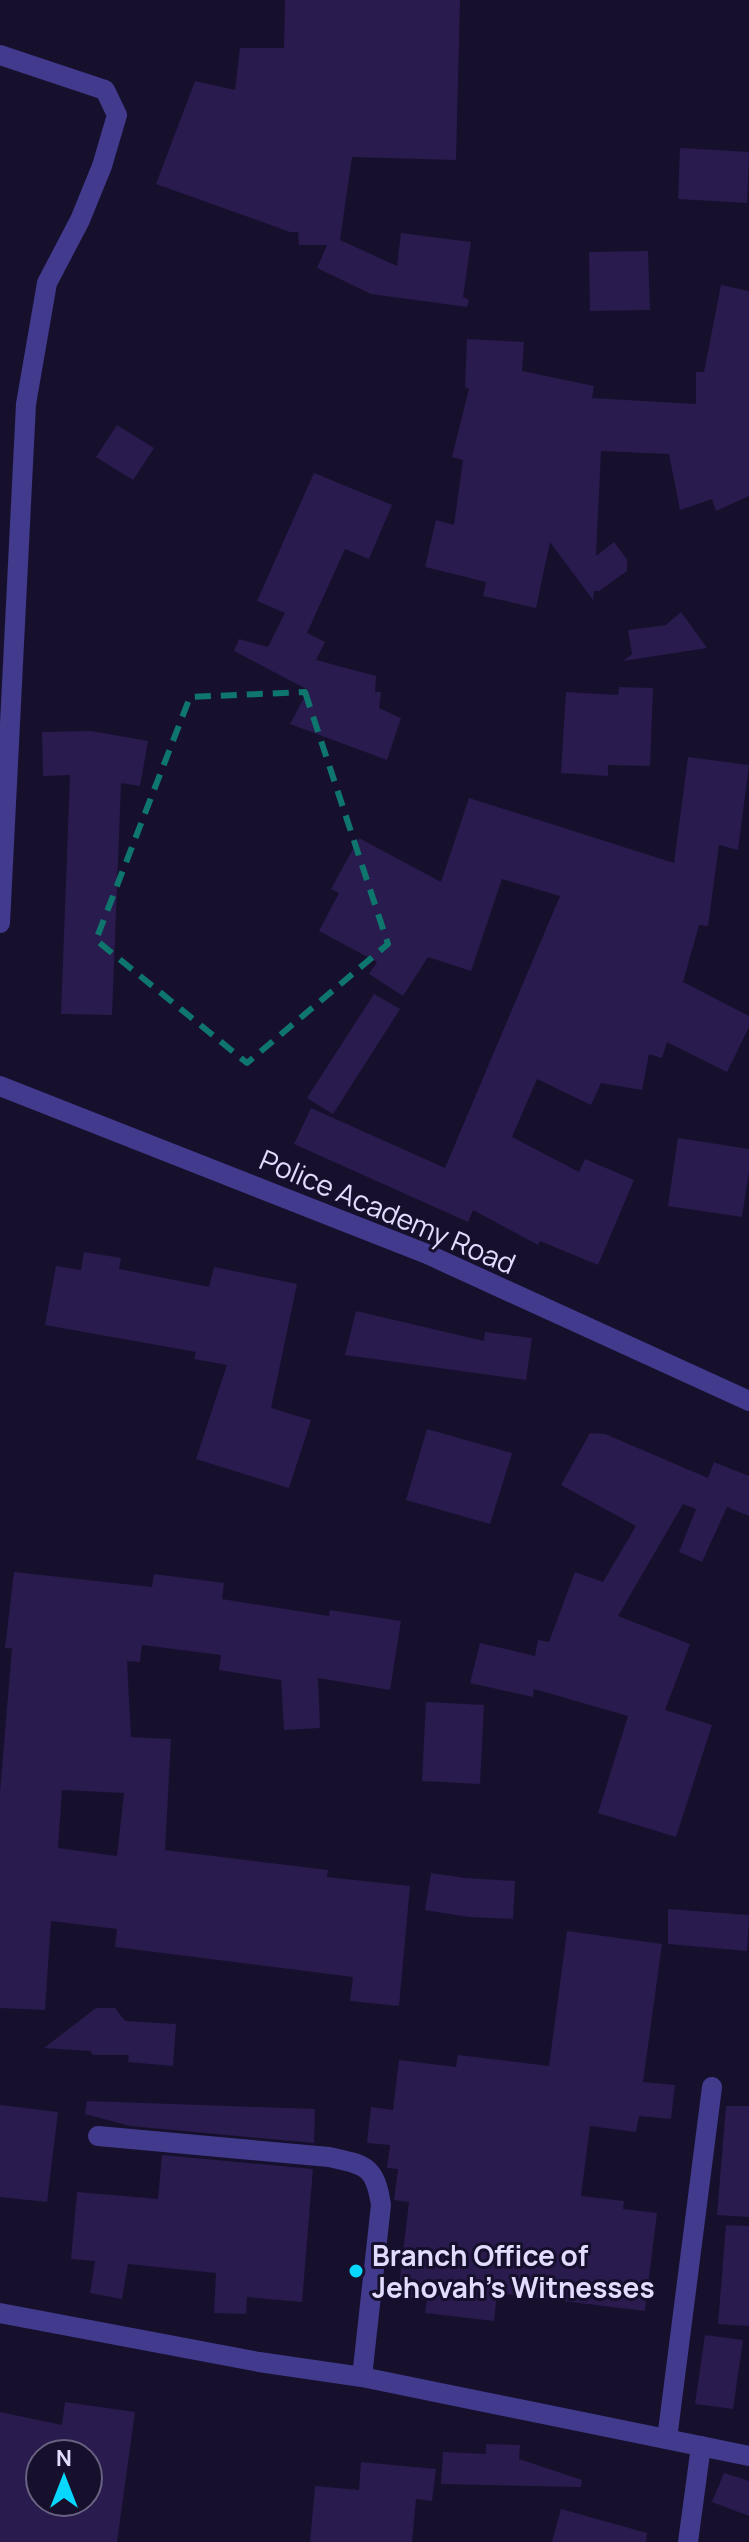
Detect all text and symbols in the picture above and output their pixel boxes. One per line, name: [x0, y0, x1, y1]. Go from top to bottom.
street label: Police Academy Road: [254, 1140, 522, 1282]
place label: Branch Office of Jehovah's Witnesses: [372, 2236, 655, 2306]
marker: Branch Office of Jehovah's Witnesses: [347, 2262, 365, 2280]
north arrow: [24, 2438, 104, 2518]
text: N: [56, 2443, 72, 2473]

